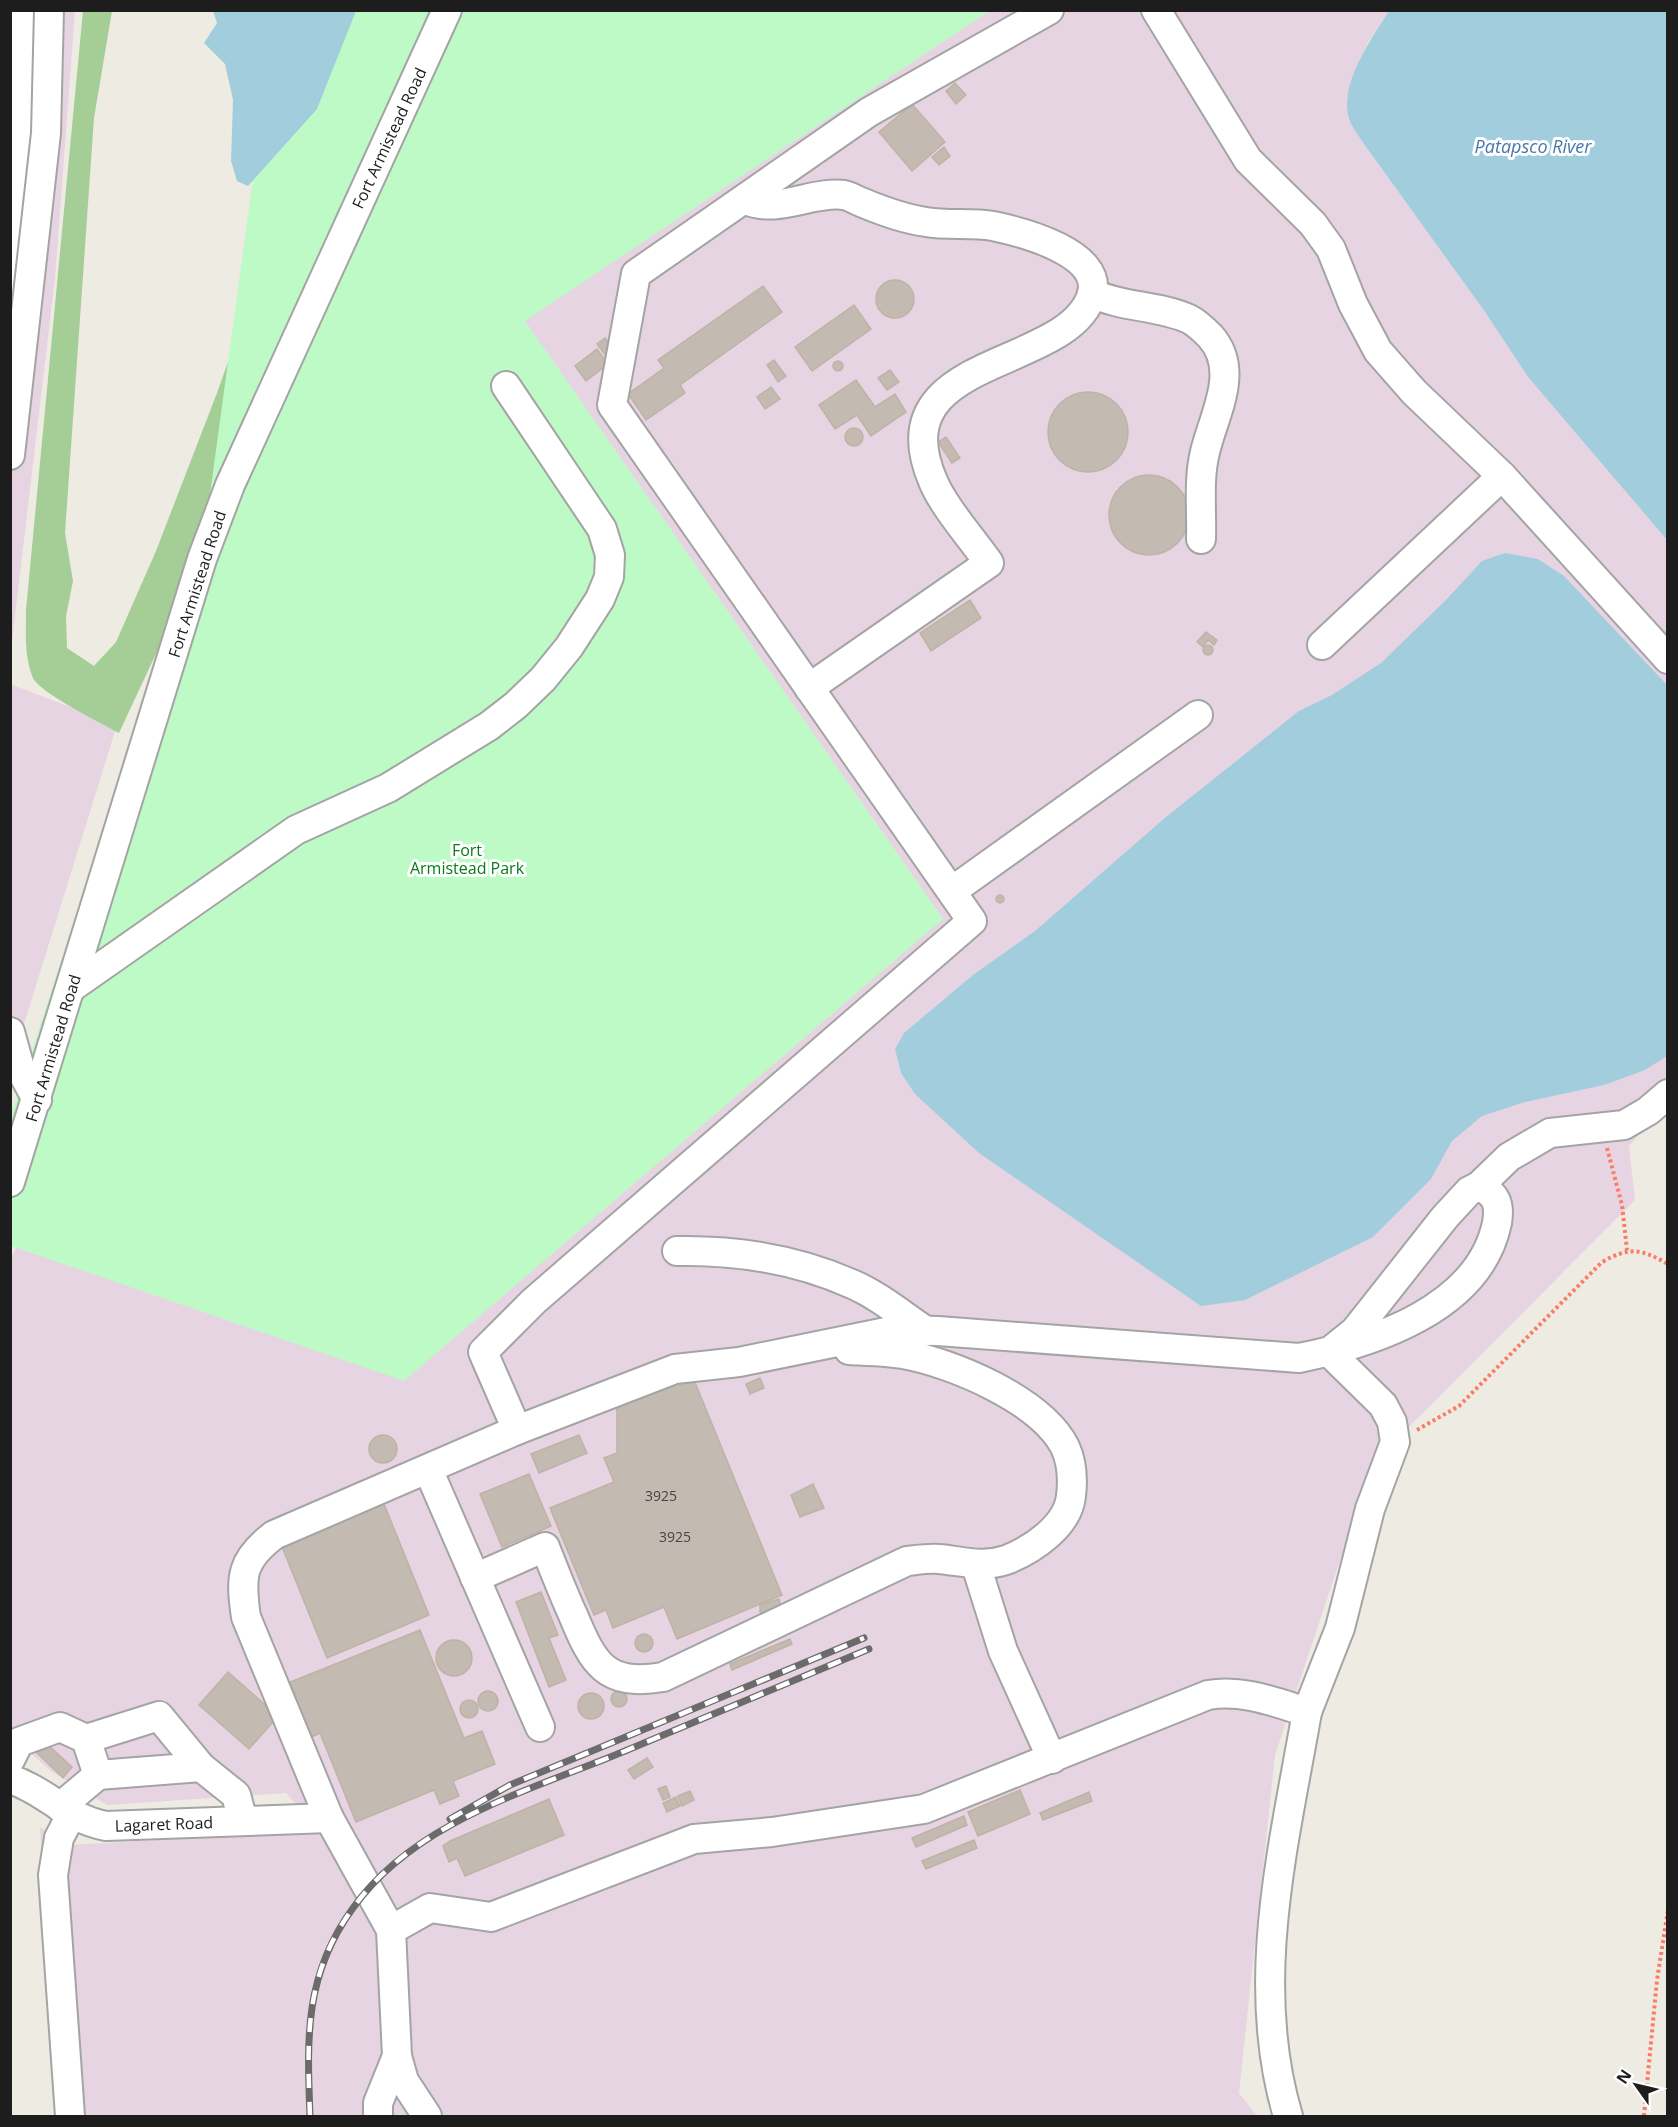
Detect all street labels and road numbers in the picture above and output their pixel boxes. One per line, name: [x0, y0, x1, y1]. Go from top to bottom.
street label: Fort Armistead Road: [347, 64, 431, 212]
street label: Fort Armistead Road: [163, 508, 231, 660]
street label: Fort Armistead Road: [20, 972, 86, 1124]
street label: Lagaret Road: [114, 1811, 214, 1837]

